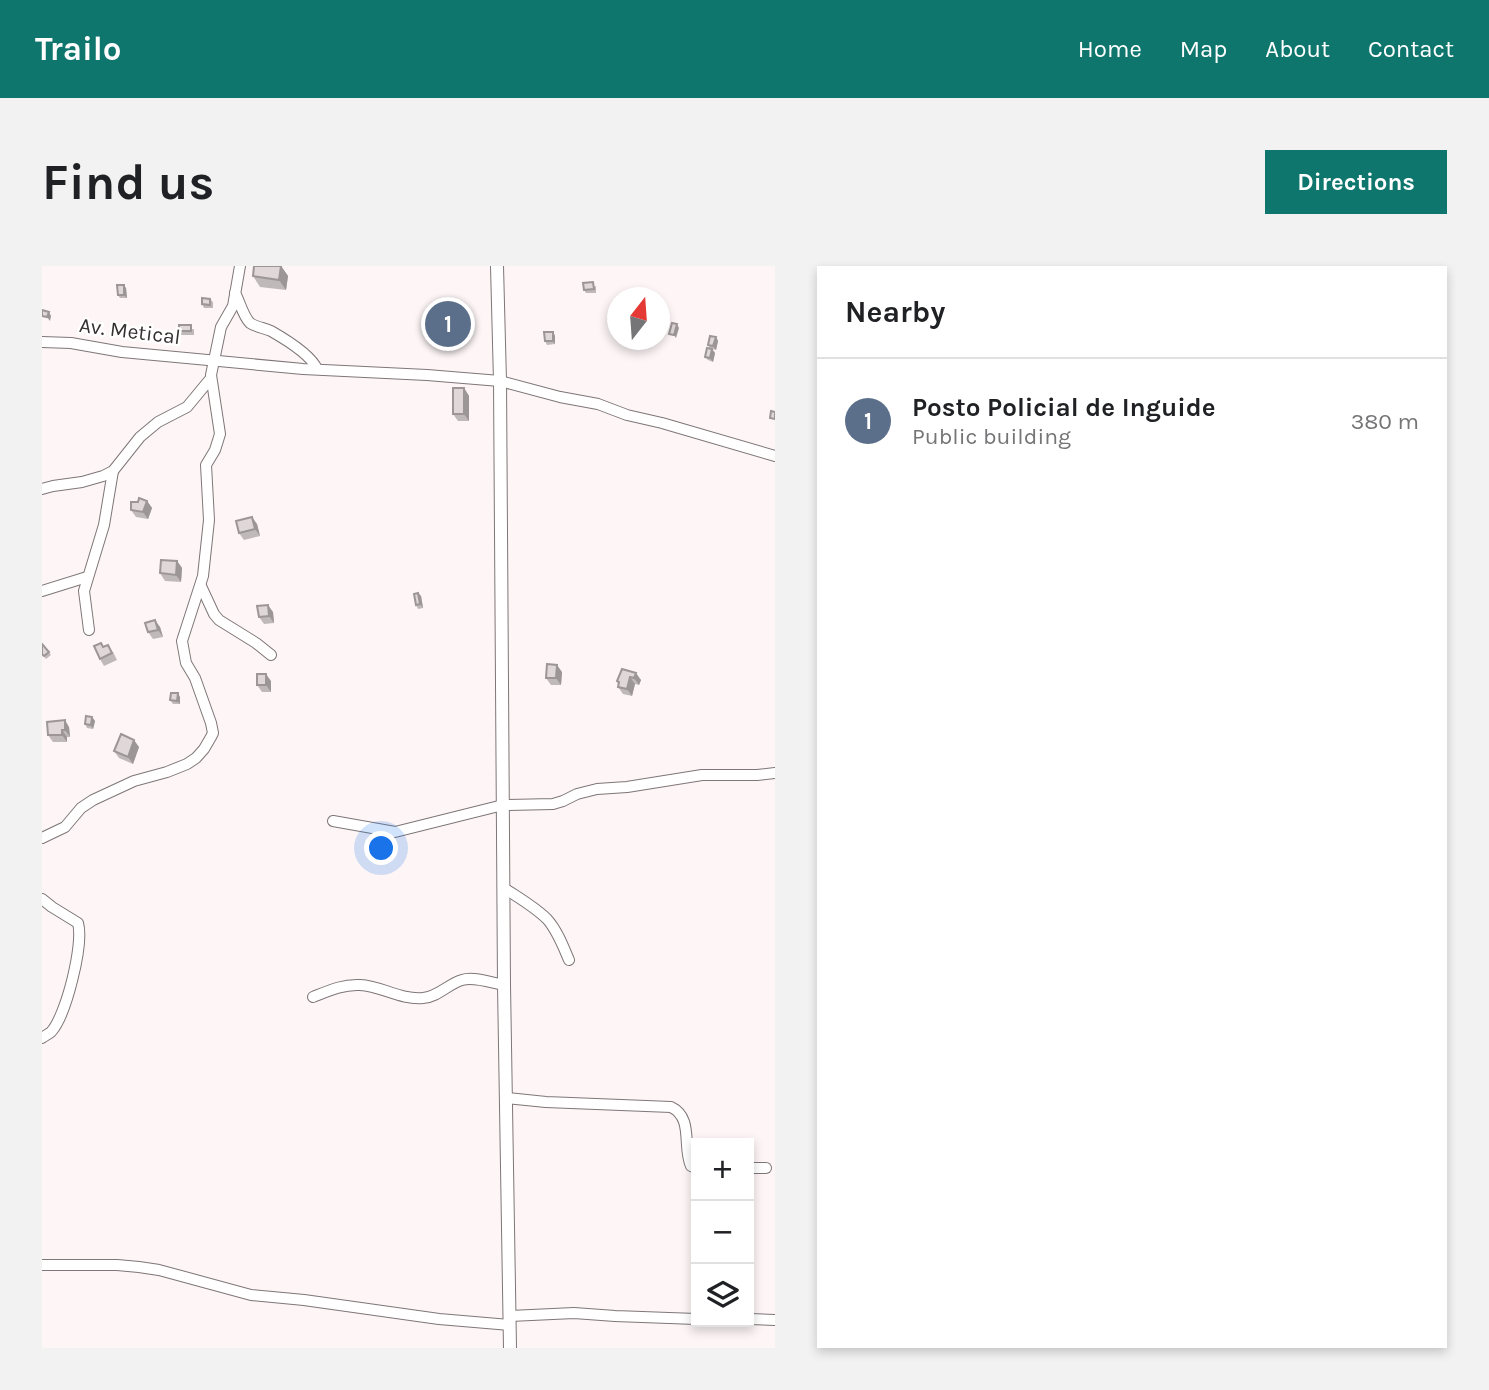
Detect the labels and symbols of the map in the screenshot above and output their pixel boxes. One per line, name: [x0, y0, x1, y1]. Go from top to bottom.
north arrow: [607, 287, 670, 350]
pin: 1: [425, 298, 471, 350]
street label: Av. Metical: [78, 313, 182, 349]
your location: [364, 831, 398, 865]

